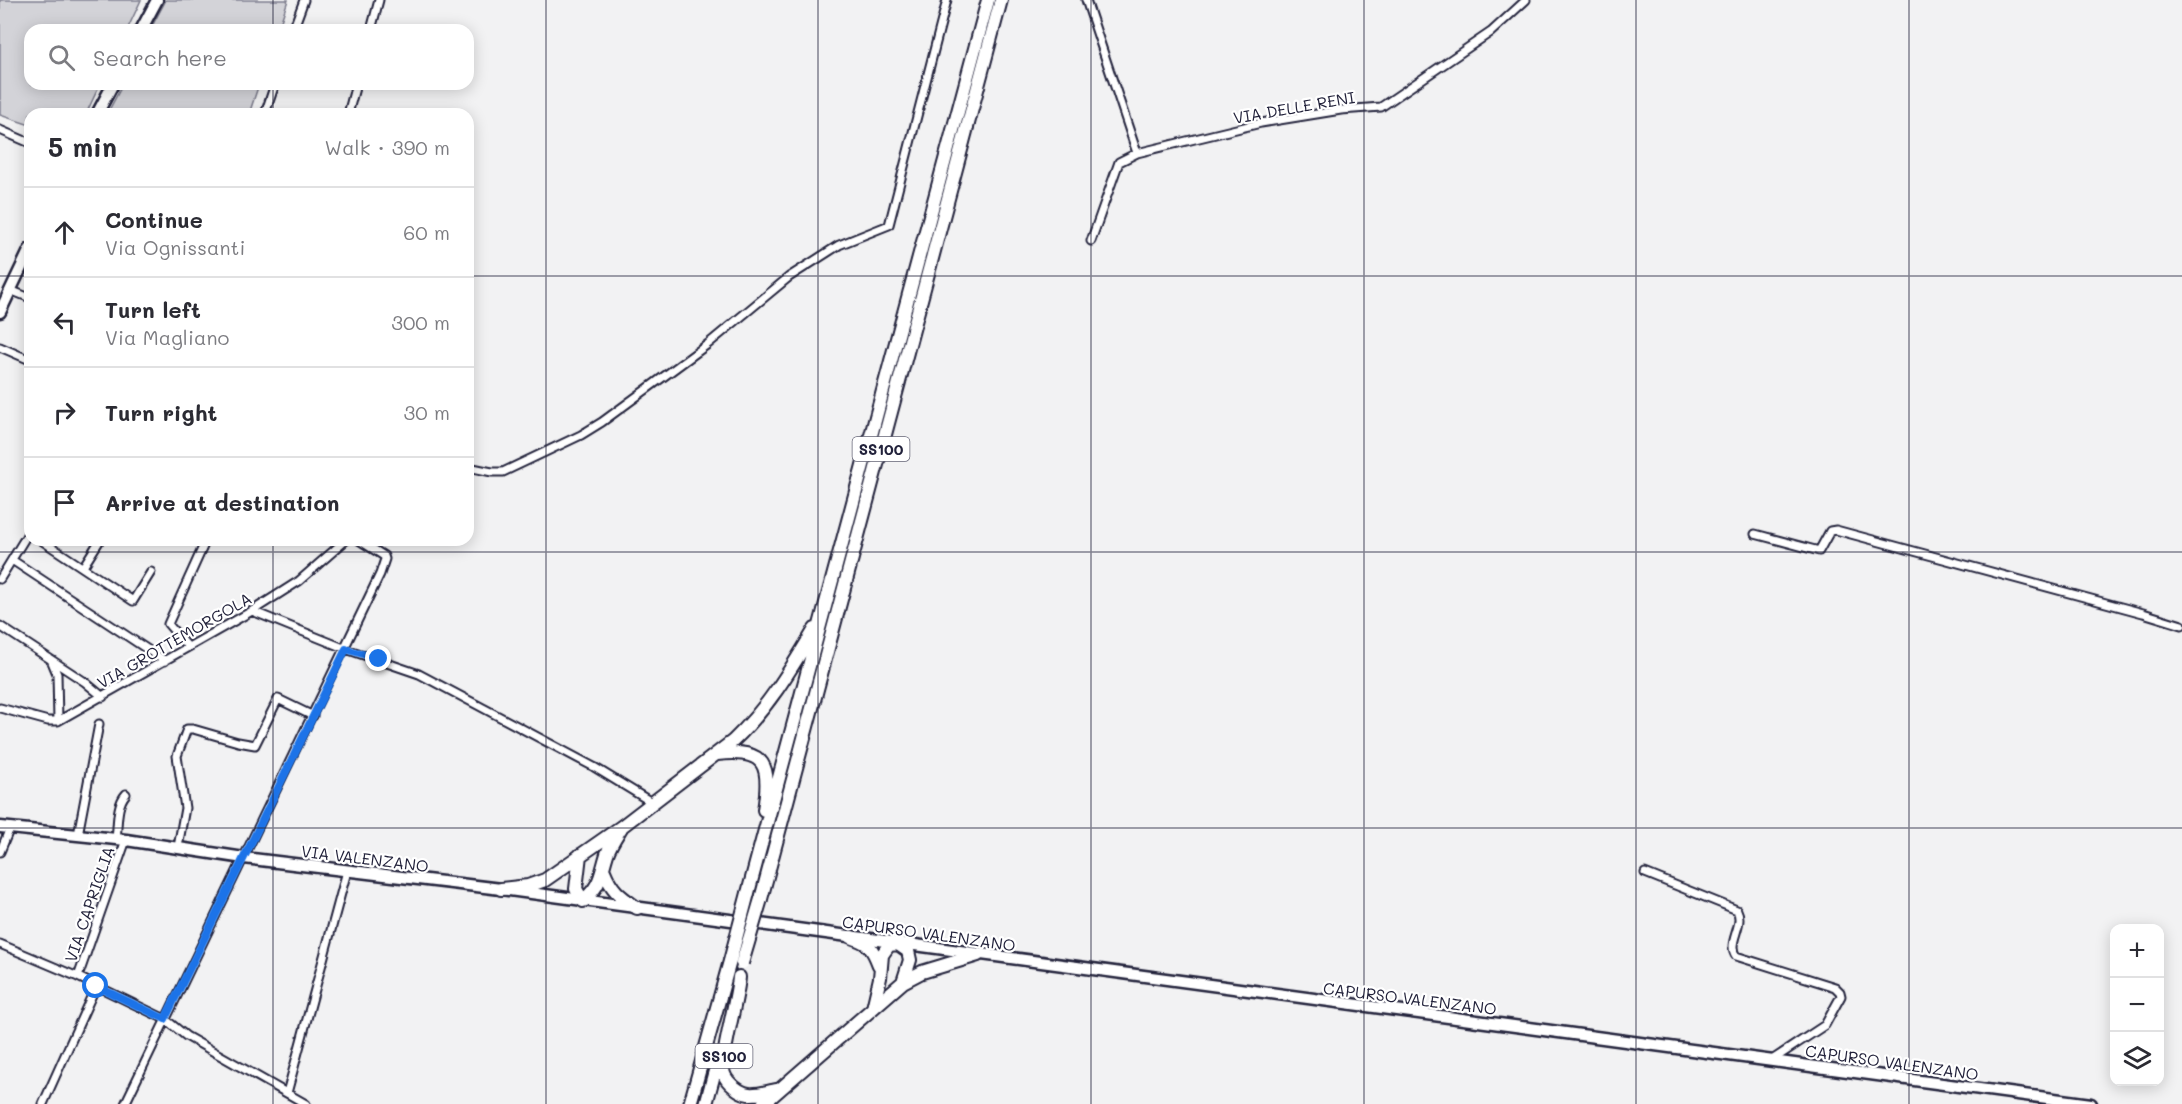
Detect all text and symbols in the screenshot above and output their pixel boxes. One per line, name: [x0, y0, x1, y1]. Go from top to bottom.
search box: [24, 24, 474, 90]
icon: search: [45, 41, 78, 74]
text: Search here: [93, 43, 227, 72]
street label: VIA DELLE RENI: [1232, 86, 1356, 128]
text: 5 min: [48, 130, 117, 164]
text: Walk · 390 m: [325, 134, 450, 160]
text: Continue: [105, 205, 203, 234]
icon: ahead: [48, 216, 81, 249]
text: 60 m: [403, 219, 450, 245]
text: Via Ognissanti: [105, 234, 245, 260]
text: Turn left: [105, 295, 201, 324]
icon: left: [48, 306, 81, 339]
text: 300 m: [391, 309, 450, 335]
text: Via Magliano: [105, 324, 229, 350]
icon: right: [48, 396, 81, 429]
text: Turn right: [105, 398, 217, 427]
text: 30 m: [404, 399, 450, 425]
road number: SS100: [852, 437, 910, 461]
icon: arrive: [48, 486, 81, 519]
text: Arrive at destination: [105, 488, 340, 517]
street label: VIA GROTTEMORGOLA: [93, 587, 255, 693]
route end: [365, 645, 391, 671]
street label: VIA VALENZANO: [300, 840, 430, 876]
street label: VIA CAPRIGLIA: [59, 843, 119, 965]
street label: CAPURSO VALENZANO: [841, 910, 1017, 956]
map controls: [2110, 924, 2164, 1086]
button: +: [2110, 924, 2164, 978]
route start: [82, 972, 108, 998]
street label: CAPURSO VALENZANO: [1322, 977, 1498, 1019]
button: −: [2110, 978, 2164, 1032]
button: layers: [2110, 1032, 2164, 1086]
street label: CAPURSO VALENZANO: [1804, 1039, 1980, 1085]
road number: SS100: [696, 1044, 752, 1068]

